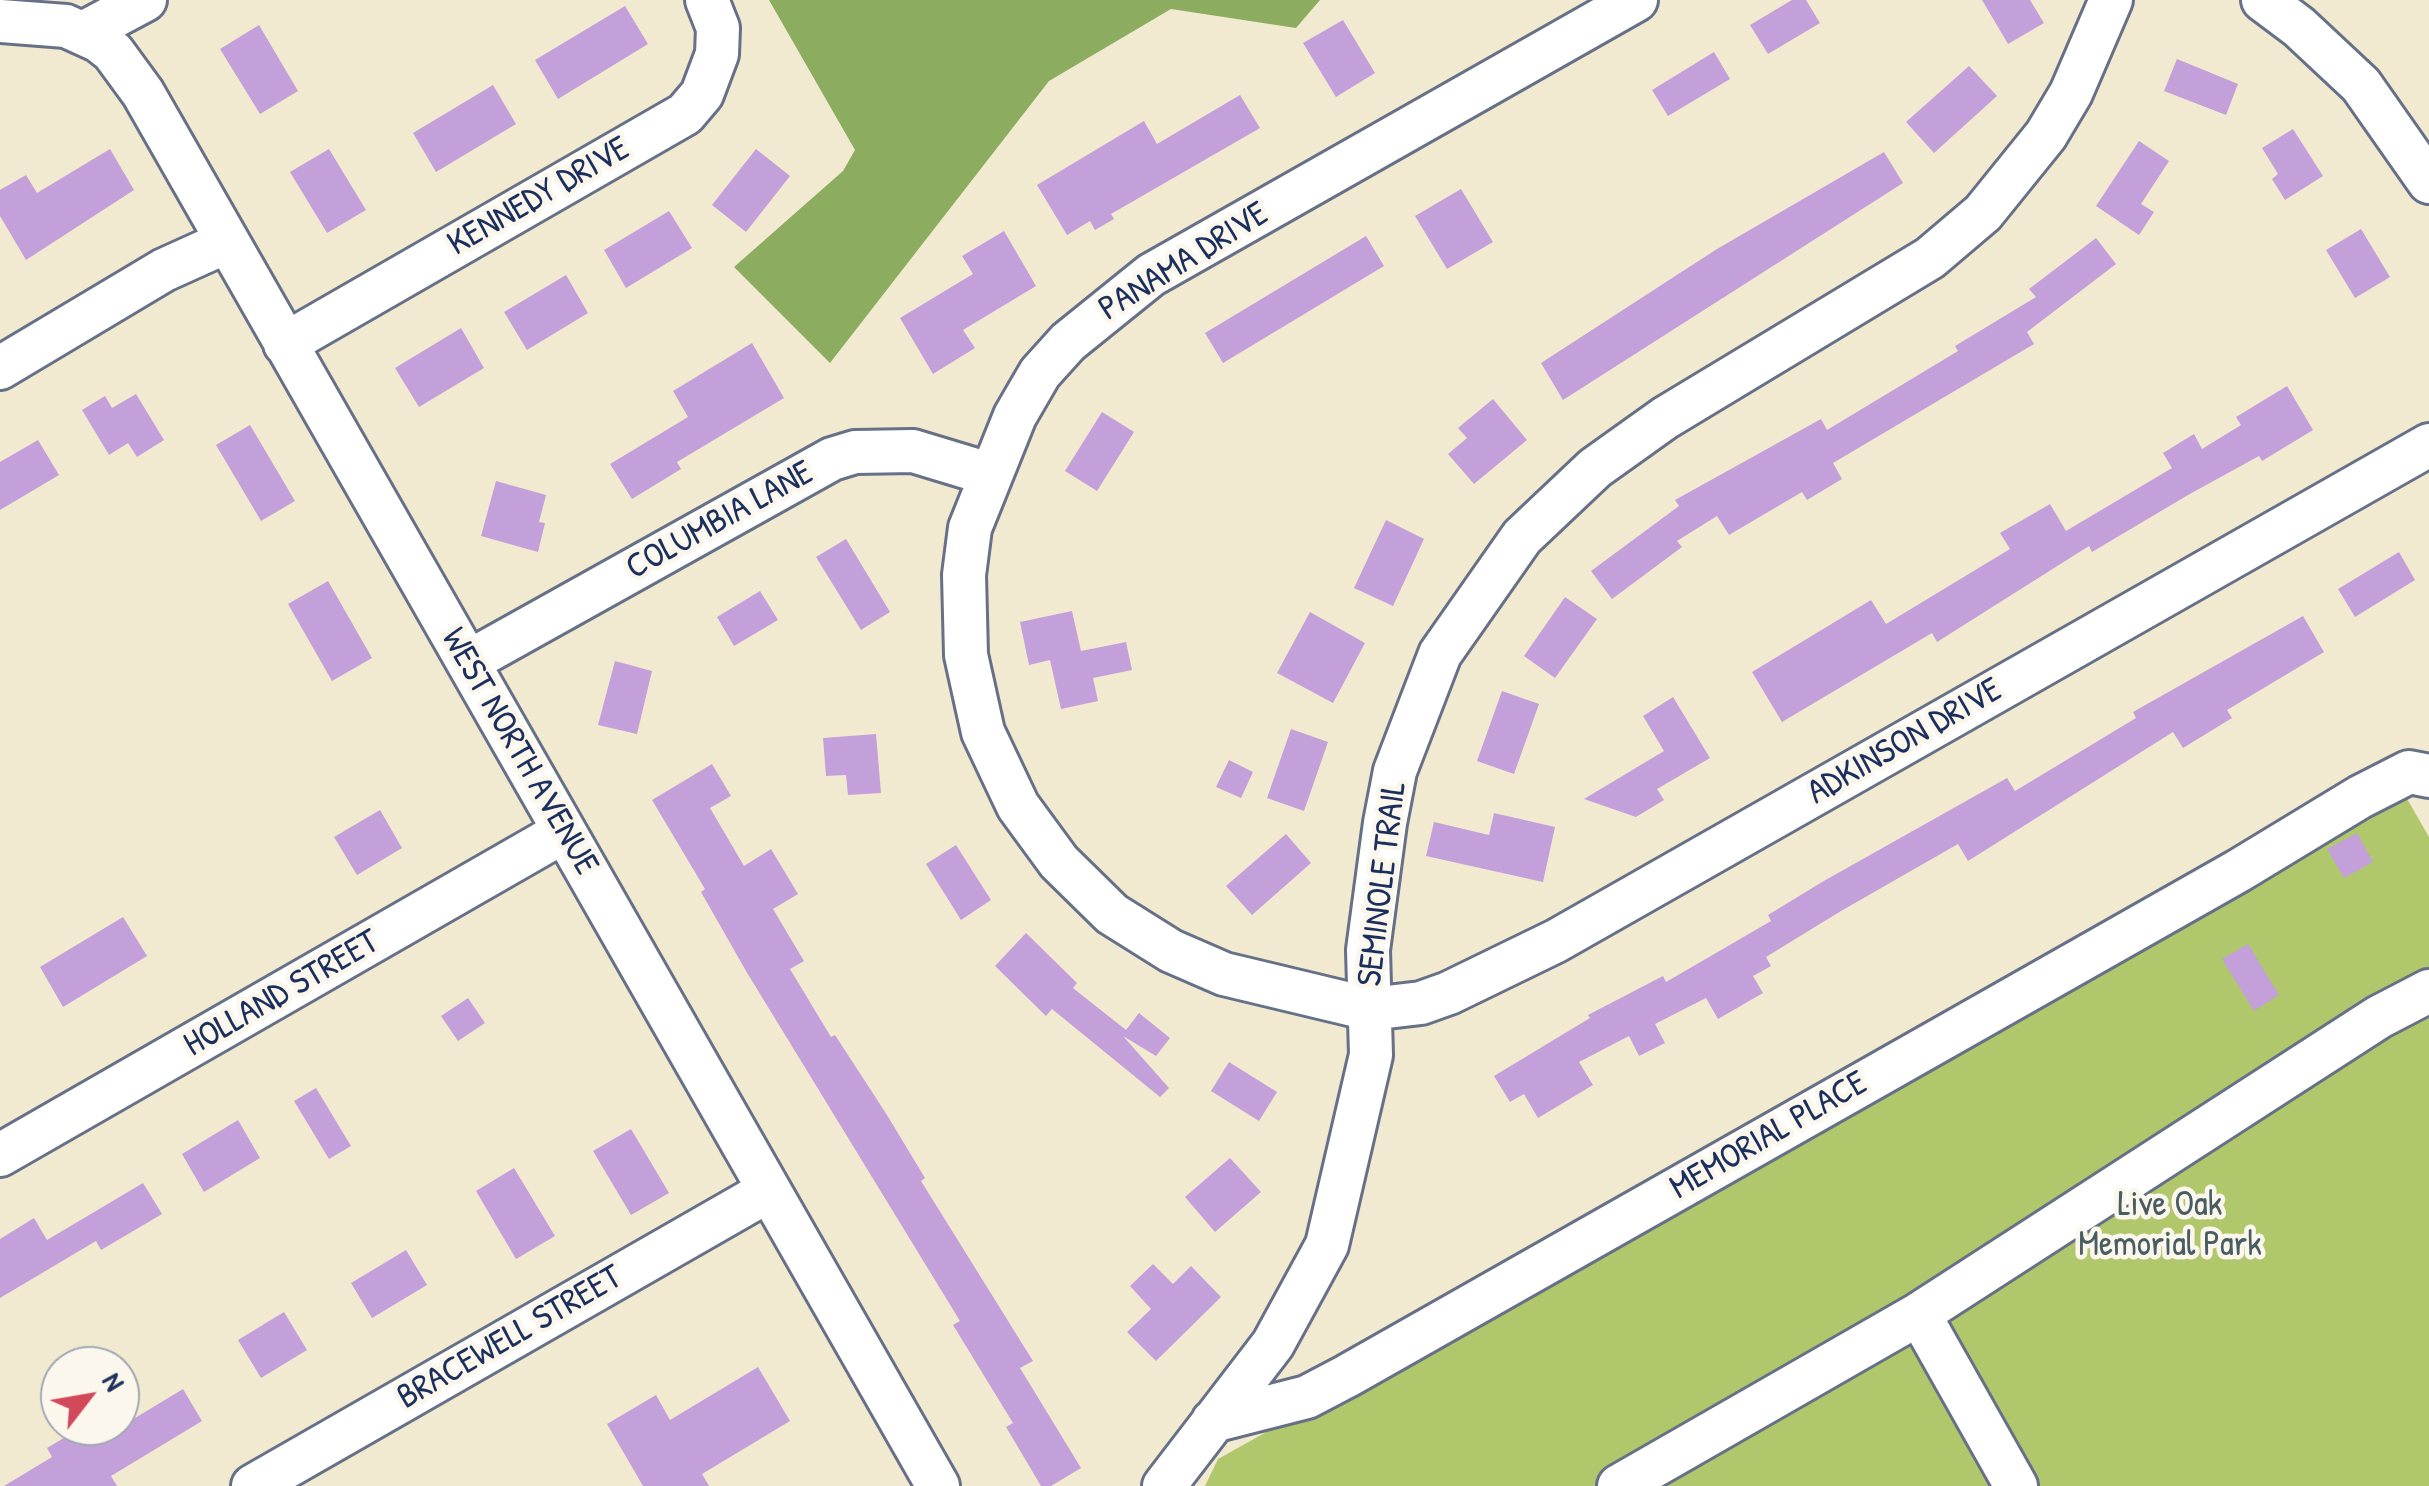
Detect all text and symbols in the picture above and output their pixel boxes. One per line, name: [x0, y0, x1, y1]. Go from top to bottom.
street label: KENNEDY DRIVE: [441, 128, 637, 266]
street label: PANAMA DRIVE: [1092, 193, 1276, 331]
street label: COLUMBIA LANE: [619, 452, 821, 590]
street label: WEST NORTH AVENUE: [431, 621, 607, 883]
street label: ADKINSON DRIVE: [1801, 670, 2009, 814]
street label: SEMINOLE TRAIL: [1350, 779, 1416, 989]
street label: HOLLAND STREET: [177, 921, 387, 1067]
street label: MEMORIAL PLACE: [1663, 1063, 1875, 1209]
park label: Live Oak Memorial Park: [2078, 1185, 2262, 1267]
street label: BRACEWELL STREET: [390, 1257, 630, 1419]
north arrow: [40, 1346, 140, 1446]
text: N: [94, 1365, 134, 1398]

